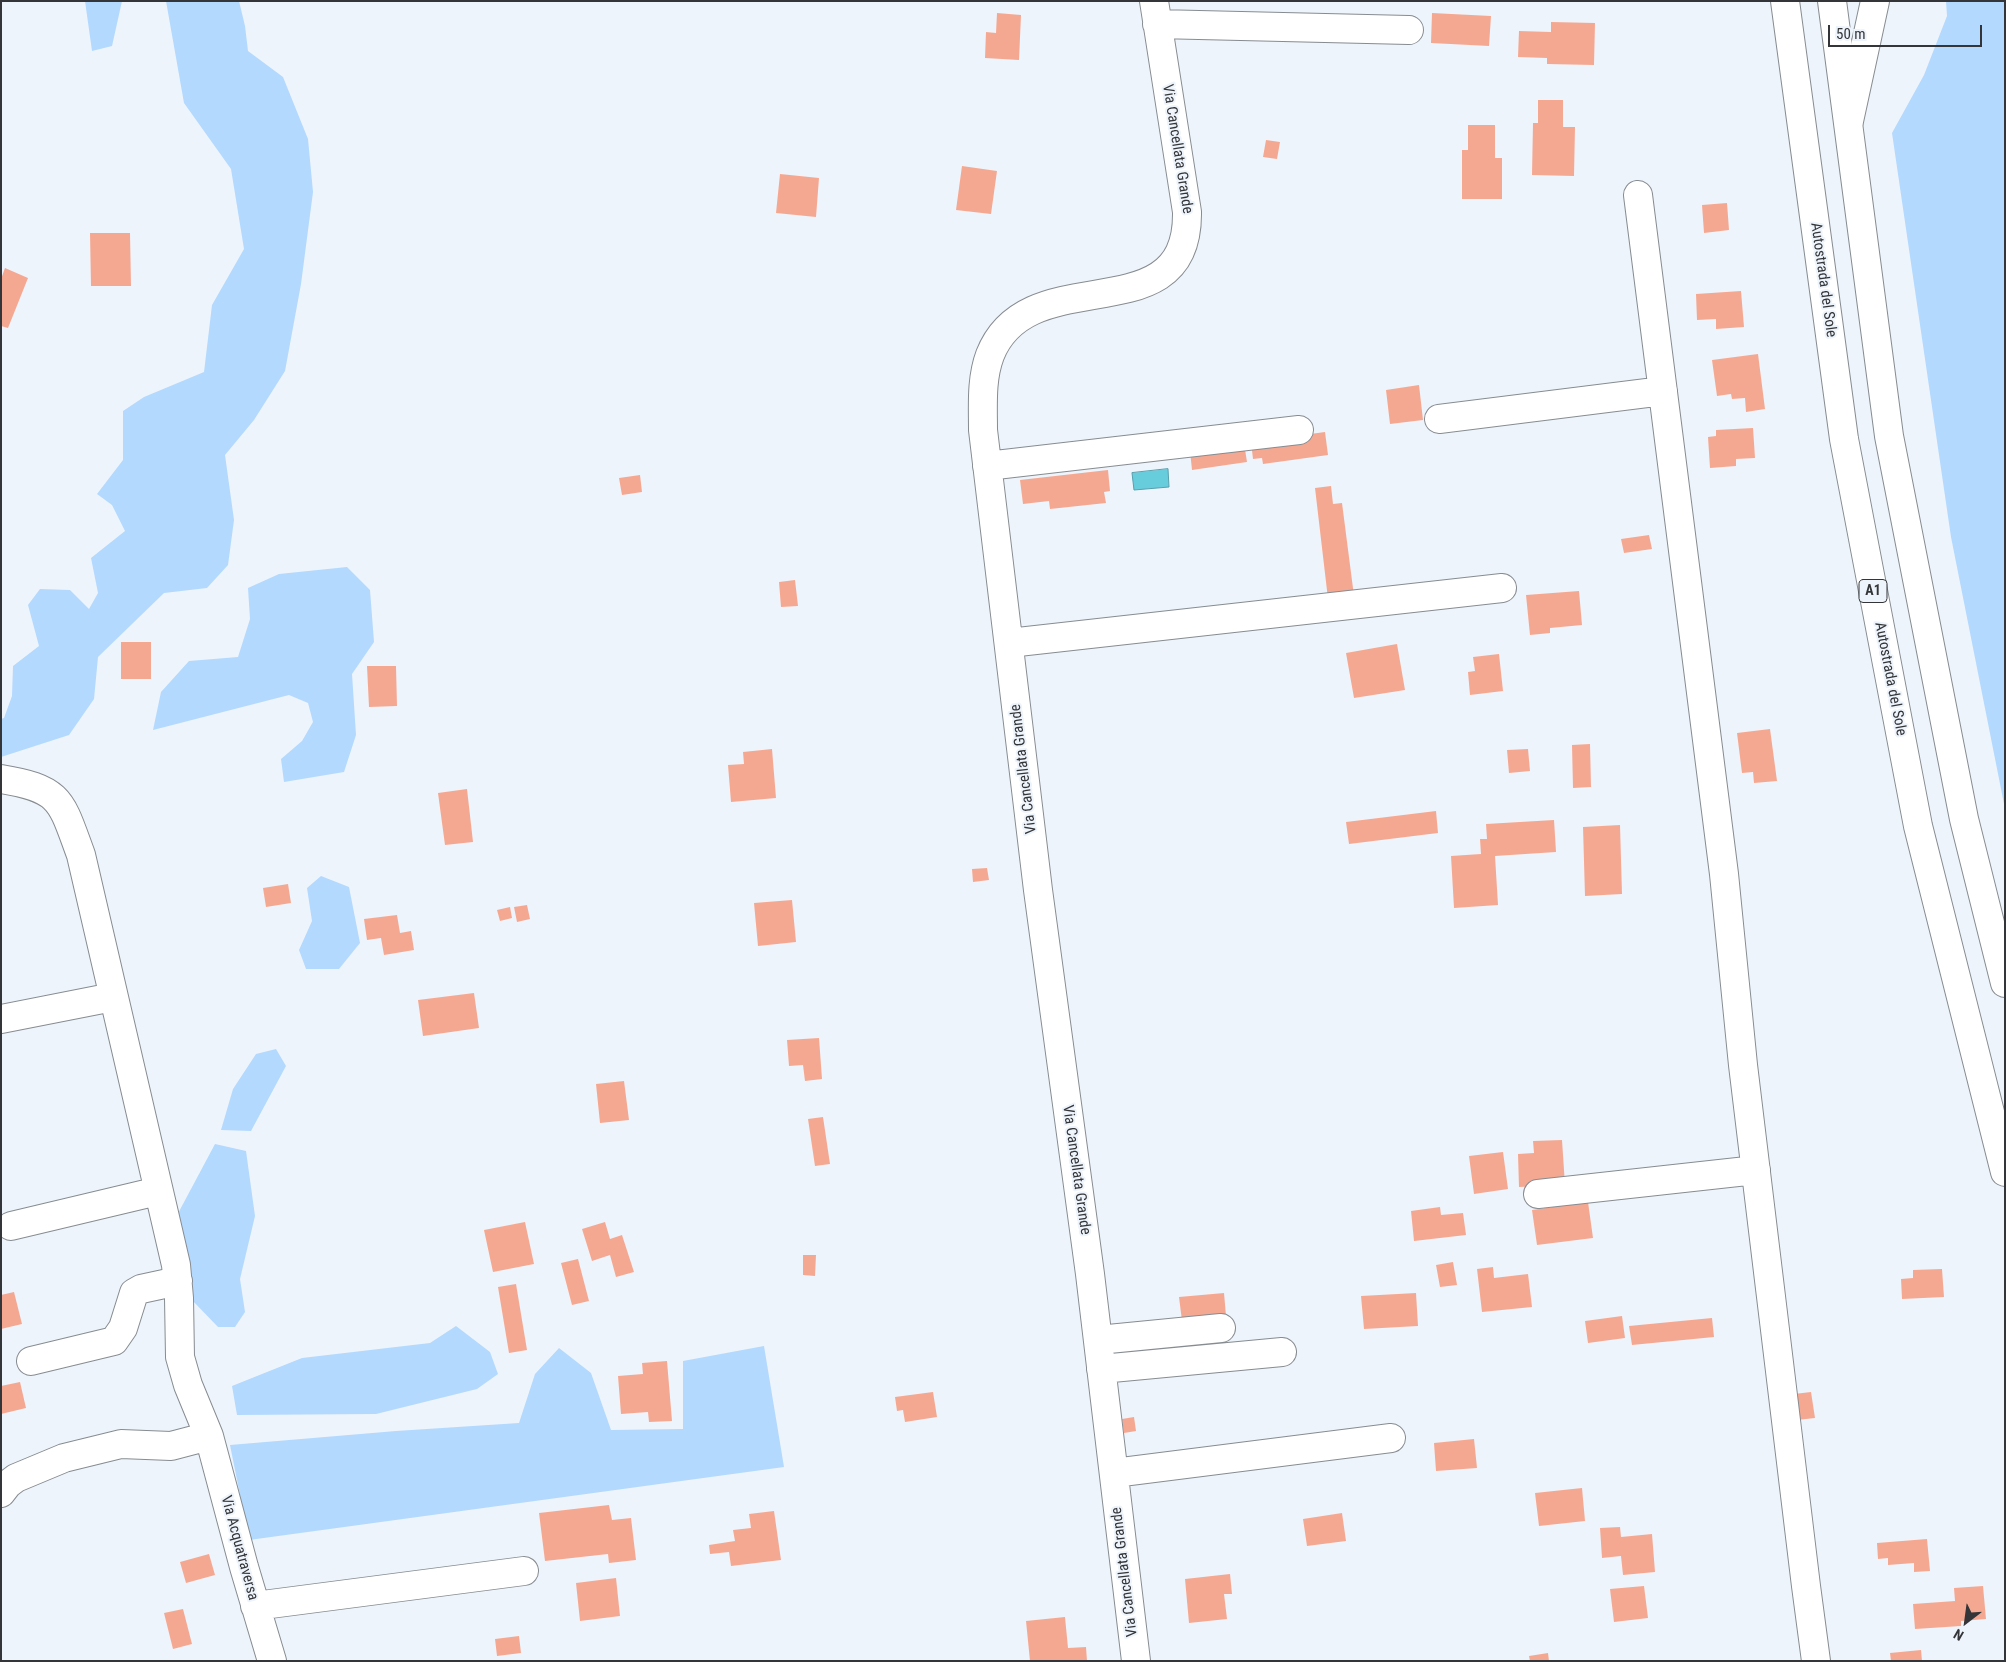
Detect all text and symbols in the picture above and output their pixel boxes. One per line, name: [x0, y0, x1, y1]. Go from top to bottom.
scale bar: [1831, 15, 1985, 47]
text: 50 m: [1836, 25, 1866, 43]
street label: Via Cancellata Grande: [1158, 83, 1196, 215]
street label: Autostrada del Sole: [1806, 222, 1840, 338]
road number: A1: [1859, 580, 1887, 602]
street label: Autostrada del Sole: [1870, 621, 1910, 737]
street label: Via Cancellata Grande: [1007, 703, 1041, 835]
street label: Via Cancellata Grande: [1058, 1104, 1094, 1236]
street label: Via Acquatraversa: [216, 1494, 262, 1602]
street label: Via Cancellata Grande: [1108, 1506, 1142, 1638]
north arrow: [1941, 1597, 1991, 1647]
text: N: [1951, 1626, 1966, 1644]

